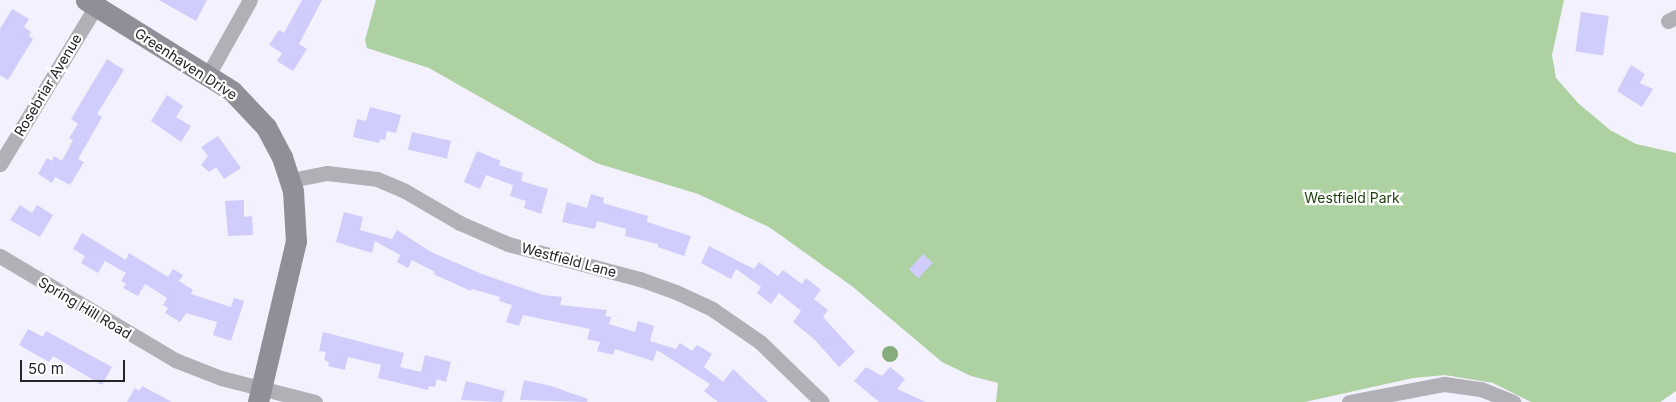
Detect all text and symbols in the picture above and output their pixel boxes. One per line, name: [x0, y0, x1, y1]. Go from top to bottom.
street label: Greenhaven Drive: [132, 25, 240, 103]
street label: Rosebriar Avenue: [11, 31, 85, 139]
park label: Westfield Park: [1304, 190, 1400, 206]
street label: Westfield Lane: [520, 239, 618, 281]
street label: Spring Hill Road: [35, 274, 135, 342]
scale bar: [22, 350, 128, 382]
text: 50 m: [28, 359, 64, 378]

